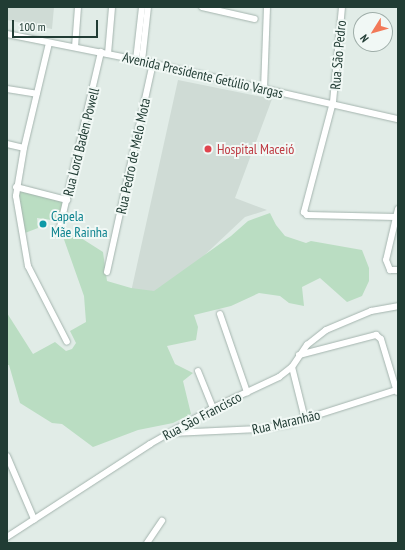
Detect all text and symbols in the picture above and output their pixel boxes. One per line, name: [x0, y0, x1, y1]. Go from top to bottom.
scale bar: [14, 12, 100, 38]
north arrow: [353, 12, 393, 52]
text: 100 m: [19, 19, 46, 34]
street label: Rua São Pedro: [327, 20, 349, 90]
text: N: [357, 32, 372, 45]
street label: Avenida Presidente Getúlio Vargas: [121, 48, 285, 102]
street label: Rua Lord Baden Powell: [59, 86, 103, 198]
street label: Rua Pedro de Melo Mota: [112, 96, 154, 216]
place label: Hospital Maceió: [217, 141, 294, 157]
marker: Hospital Maceió: [202, 143, 214, 155]
place label: Capela Mãe Rainha: [51, 208, 108, 240]
marker: Capela Mãe Rainha: [38, 219, 48, 229]
street label: Rua São Francisco: [160, 388, 244, 444]
street label: Rua Maranhão: [250, 406, 322, 438]

